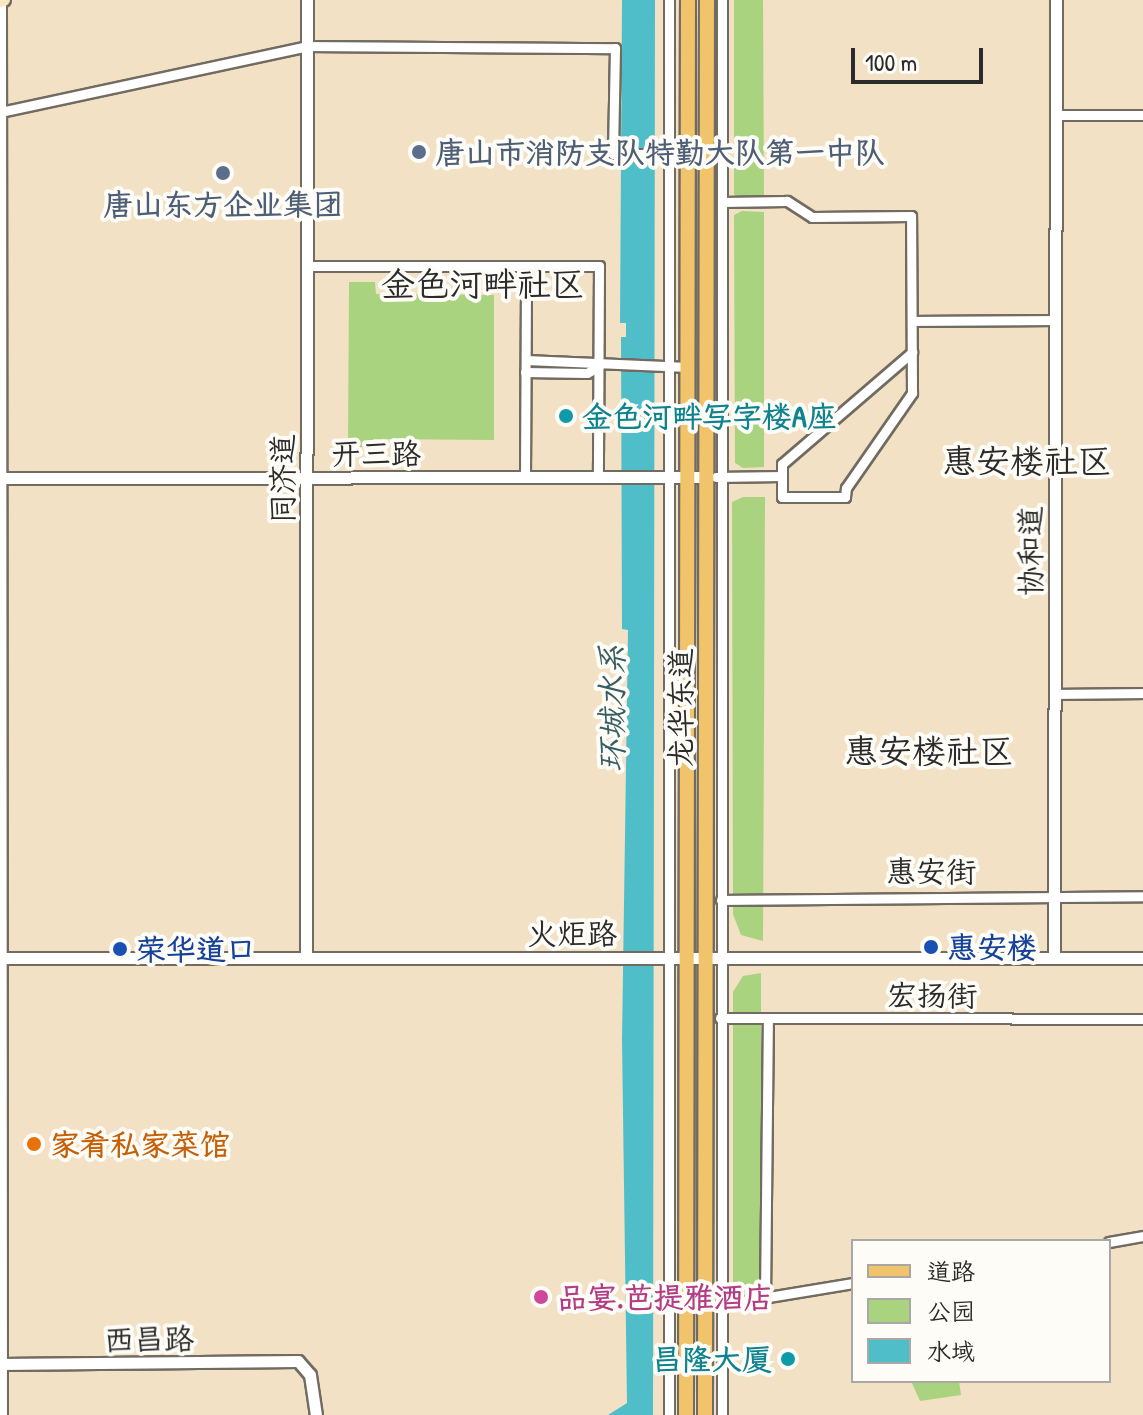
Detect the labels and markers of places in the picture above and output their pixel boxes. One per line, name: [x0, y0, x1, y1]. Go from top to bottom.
place label: 唐山市消防支队特勤大队第一中队: [435, 134, 885, 170]
marker: 唐山市消防支队特勤大队第一中队: [410, 143, 428, 161]
marker: 唐山东方企业集团: [214, 164, 232, 182]
place label: 唐山东方企业集团: [103, 186, 343, 222]
place label: 金色河畔写字楼A座: [582, 398, 837, 434]
marker: 金色河畔写字楼A座: [557, 407, 575, 425]
place label: 惠安楼: [947, 929, 1037, 965]
place label: 荣华道口: [136, 931, 256, 967]
marker: 惠安楼: [922, 938, 940, 956]
marker: 荣华道口: [111, 940, 129, 958]
place label: 家肴私家菜馆: [50, 1126, 230, 1162]
marker: 家肴私家菜馆: [25, 1135, 43, 1153]
place label: 品宴.芭提雅酒店: [557, 1279, 773, 1315]
marker: 品宴.芭提雅酒店: [532, 1288, 550, 1306]
place label: 昌隆大厦: [652, 1341, 772, 1377]
marker: 昌隆大厦: [779, 1350, 797, 1368]

